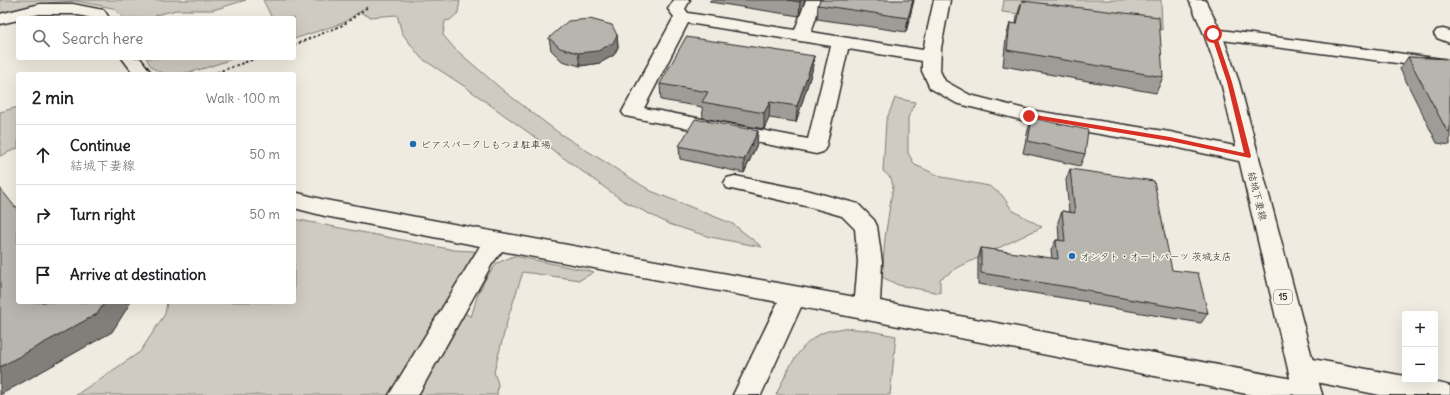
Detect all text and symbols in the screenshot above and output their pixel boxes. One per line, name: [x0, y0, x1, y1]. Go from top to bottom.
search box: [16, 16, 296, 60]
route start: [1204, 25, 1222, 43]
icon: search: [30, 27, 52, 49]
text: Search here: [62, 29, 143, 48]
text: 2 min: [32, 87, 74, 109]
text: Walk · 100 m: [206, 90, 280, 107]
route end: [1020, 107, 1038, 125]
text: Continue: [70, 136, 131, 155]
place label: ビアスパークしもつま駐車場: [421, 138, 551, 151]
marker: ビアスパークしもつま駐車場: [408, 139, 418, 149]
icon: ahead: [32, 144, 54, 166]
text: 50 m: [249, 146, 280, 163]
text: 結城下妻線: [70, 157, 135, 174]
street label: 結城下妻線: [1245, 170, 1270, 222]
icon: right: [32, 204, 54, 226]
text: Turn right: [70, 205, 135, 224]
text: 50 m: [249, 206, 280, 223]
place label: オンタト・オートパーツ 茨城支店: [1080, 250, 1232, 263]
marker: オンタト・オートパーツ 茨城支店: [1067, 251, 1077, 261]
icon: arrive: [32, 264, 54, 286]
text: Arrive at destination: [70, 265, 206, 284]
road number: 15: [1274, 290, 1292, 304]
map controls: [1402, 311, 1438, 383]
button: +: [1402, 311, 1438, 347]
button: −: [1402, 347, 1438, 383]

